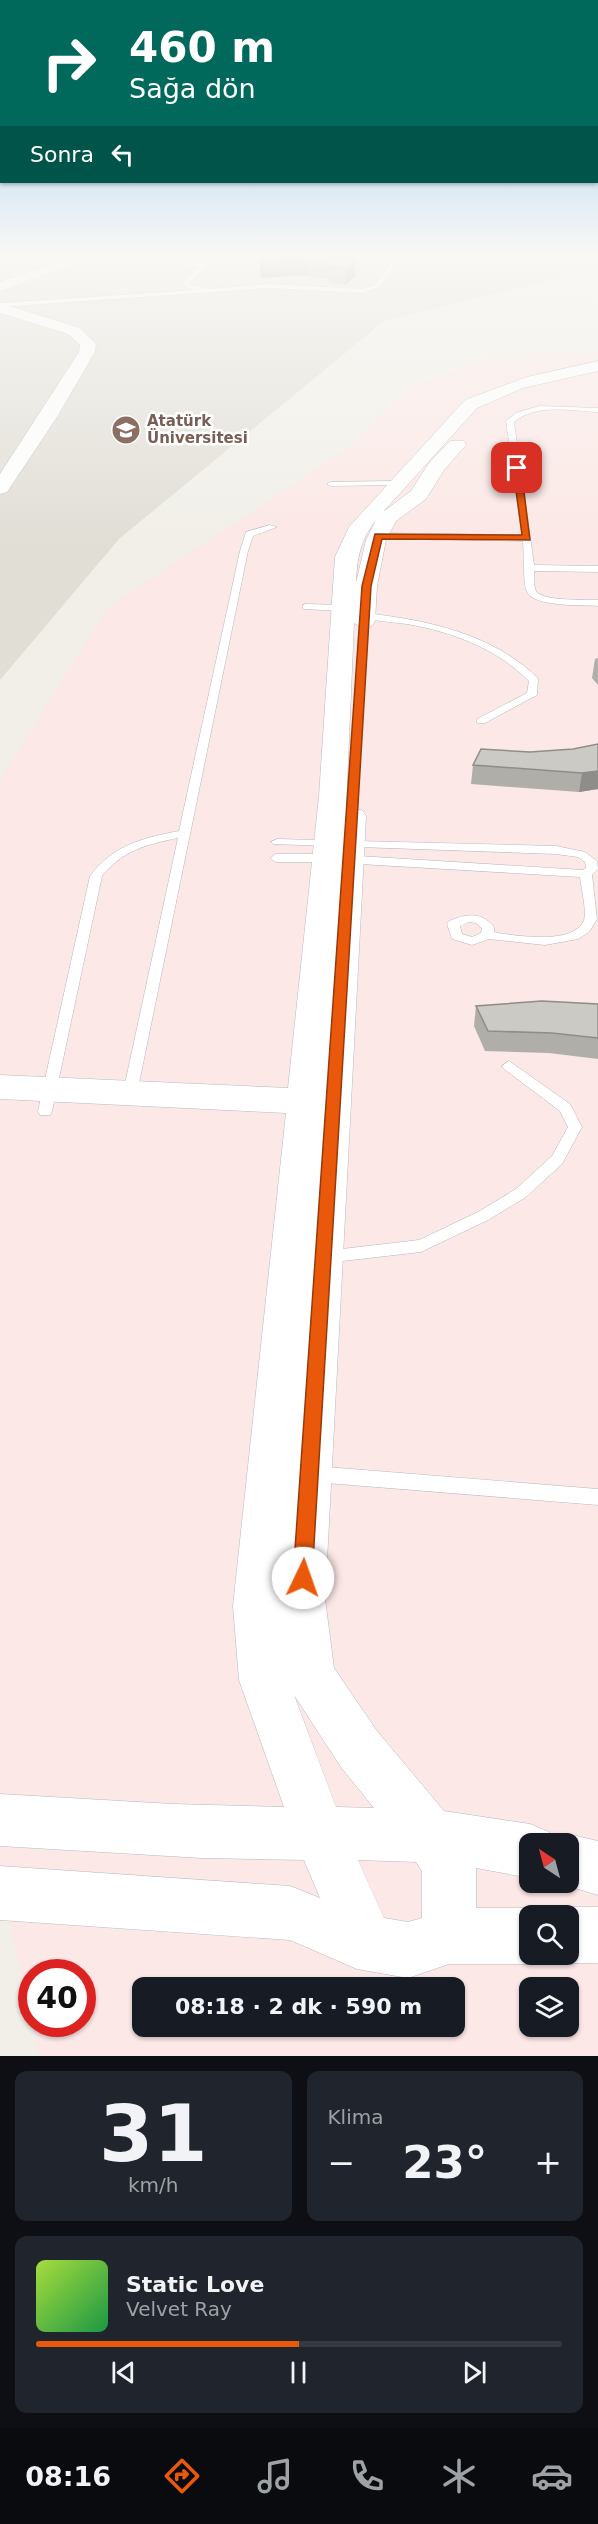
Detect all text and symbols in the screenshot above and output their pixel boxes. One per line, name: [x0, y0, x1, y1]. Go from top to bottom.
text: 460 m: [129, 23, 275, 72]
icon: right: [30, 24, 108, 102]
text: Sağa dön: [129, 73, 256, 104]
icon: left: [106, 138, 139, 171]
text: Sonra: [30, 142, 94, 167]
place label: Atatürk Üniversitesi: [147, 412, 248, 447]
school or university icon: Atatürk Üniversitesi: [110, 414, 142, 446]
pin: [491, 442, 542, 493]
icon: arrive: [500, 451, 533, 484]
position arrow: [271, 1546, 335, 1610]
north arrow: [519, 1833, 579, 1893]
map controls: [519, 1833, 579, 2037]
button: search: [519, 1905, 579, 1965]
speed limit sign: 40: [18, 1959, 96, 2037]
button: layers: [519, 1977, 579, 2037]
text: 08:18 · 2 dk · 590 m: [175, 1994, 422, 2019]
text: 31: [99, 2089, 208, 2179]
text: Klima: [328, 2105, 383, 2129]
text: 23°: [402, 2136, 487, 2189]
text: −: [328, 2143, 355, 2182]
text: +: [534, 2143, 562, 2182]
text: km/h: [128, 2173, 178, 2197]
text: Static Love: [126, 2272, 264, 2297]
text: Velvet Ray: [126, 2297, 232, 2321]
icon: previous: [107, 2356, 140, 2389]
icon: pause: [282, 2356, 315, 2389]
icon: next: [458, 2356, 491, 2389]
icon: directions: [161, 2455, 203, 2497]
icon: music: [254, 2455, 296, 2497]
icon: phone: [346, 2455, 388, 2497]
icon: climate: [438, 2455, 480, 2497]
icon: car: [531, 2455, 573, 2497]
text: 08:16: [25, 2461, 111, 2492]

